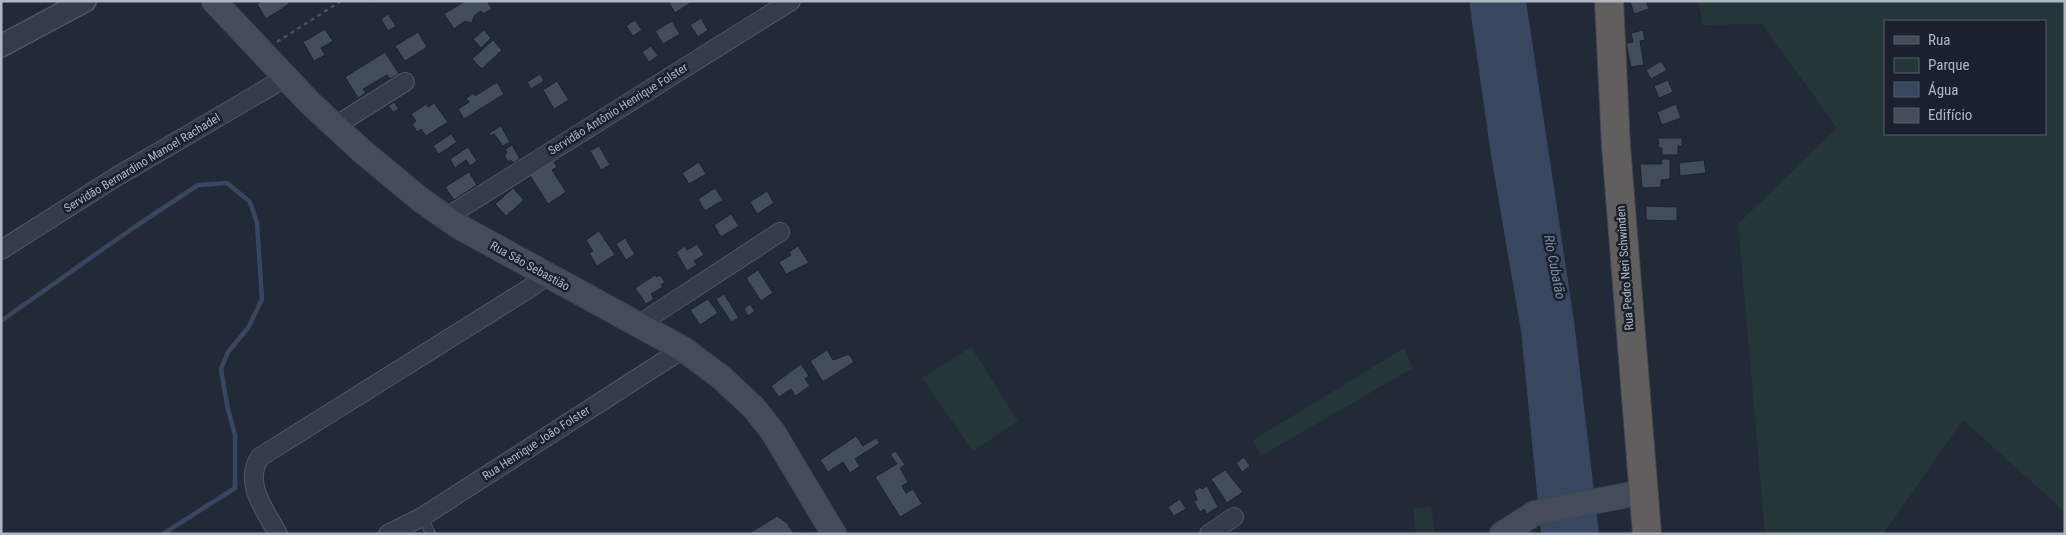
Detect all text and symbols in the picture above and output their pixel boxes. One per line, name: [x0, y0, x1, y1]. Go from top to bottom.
legend: [1884, 20, 2046, 135]
text: Rua: [1928, 31, 1950, 49]
text: Parque: [1928, 56, 1970, 74]
street label: Servidão Antônio Henrique Folster: [546, 60, 691, 158]
text: Água: [1928, 81, 1958, 99]
text: Edifício: [1928, 106, 1972, 124]
street label: Servidão Bernardino Manoel Rachadel: [61, 111, 223, 215]
street label: Rua Pedro Neri Schwinden: [1614, 205, 1636, 331]
water label: Rio Cubatão: [1541, 234, 1569, 301]
street label: Rua São Sebastião: [488, 238, 572, 294]
street label: Rua Henrique João Folster: [480, 403, 593, 483]

